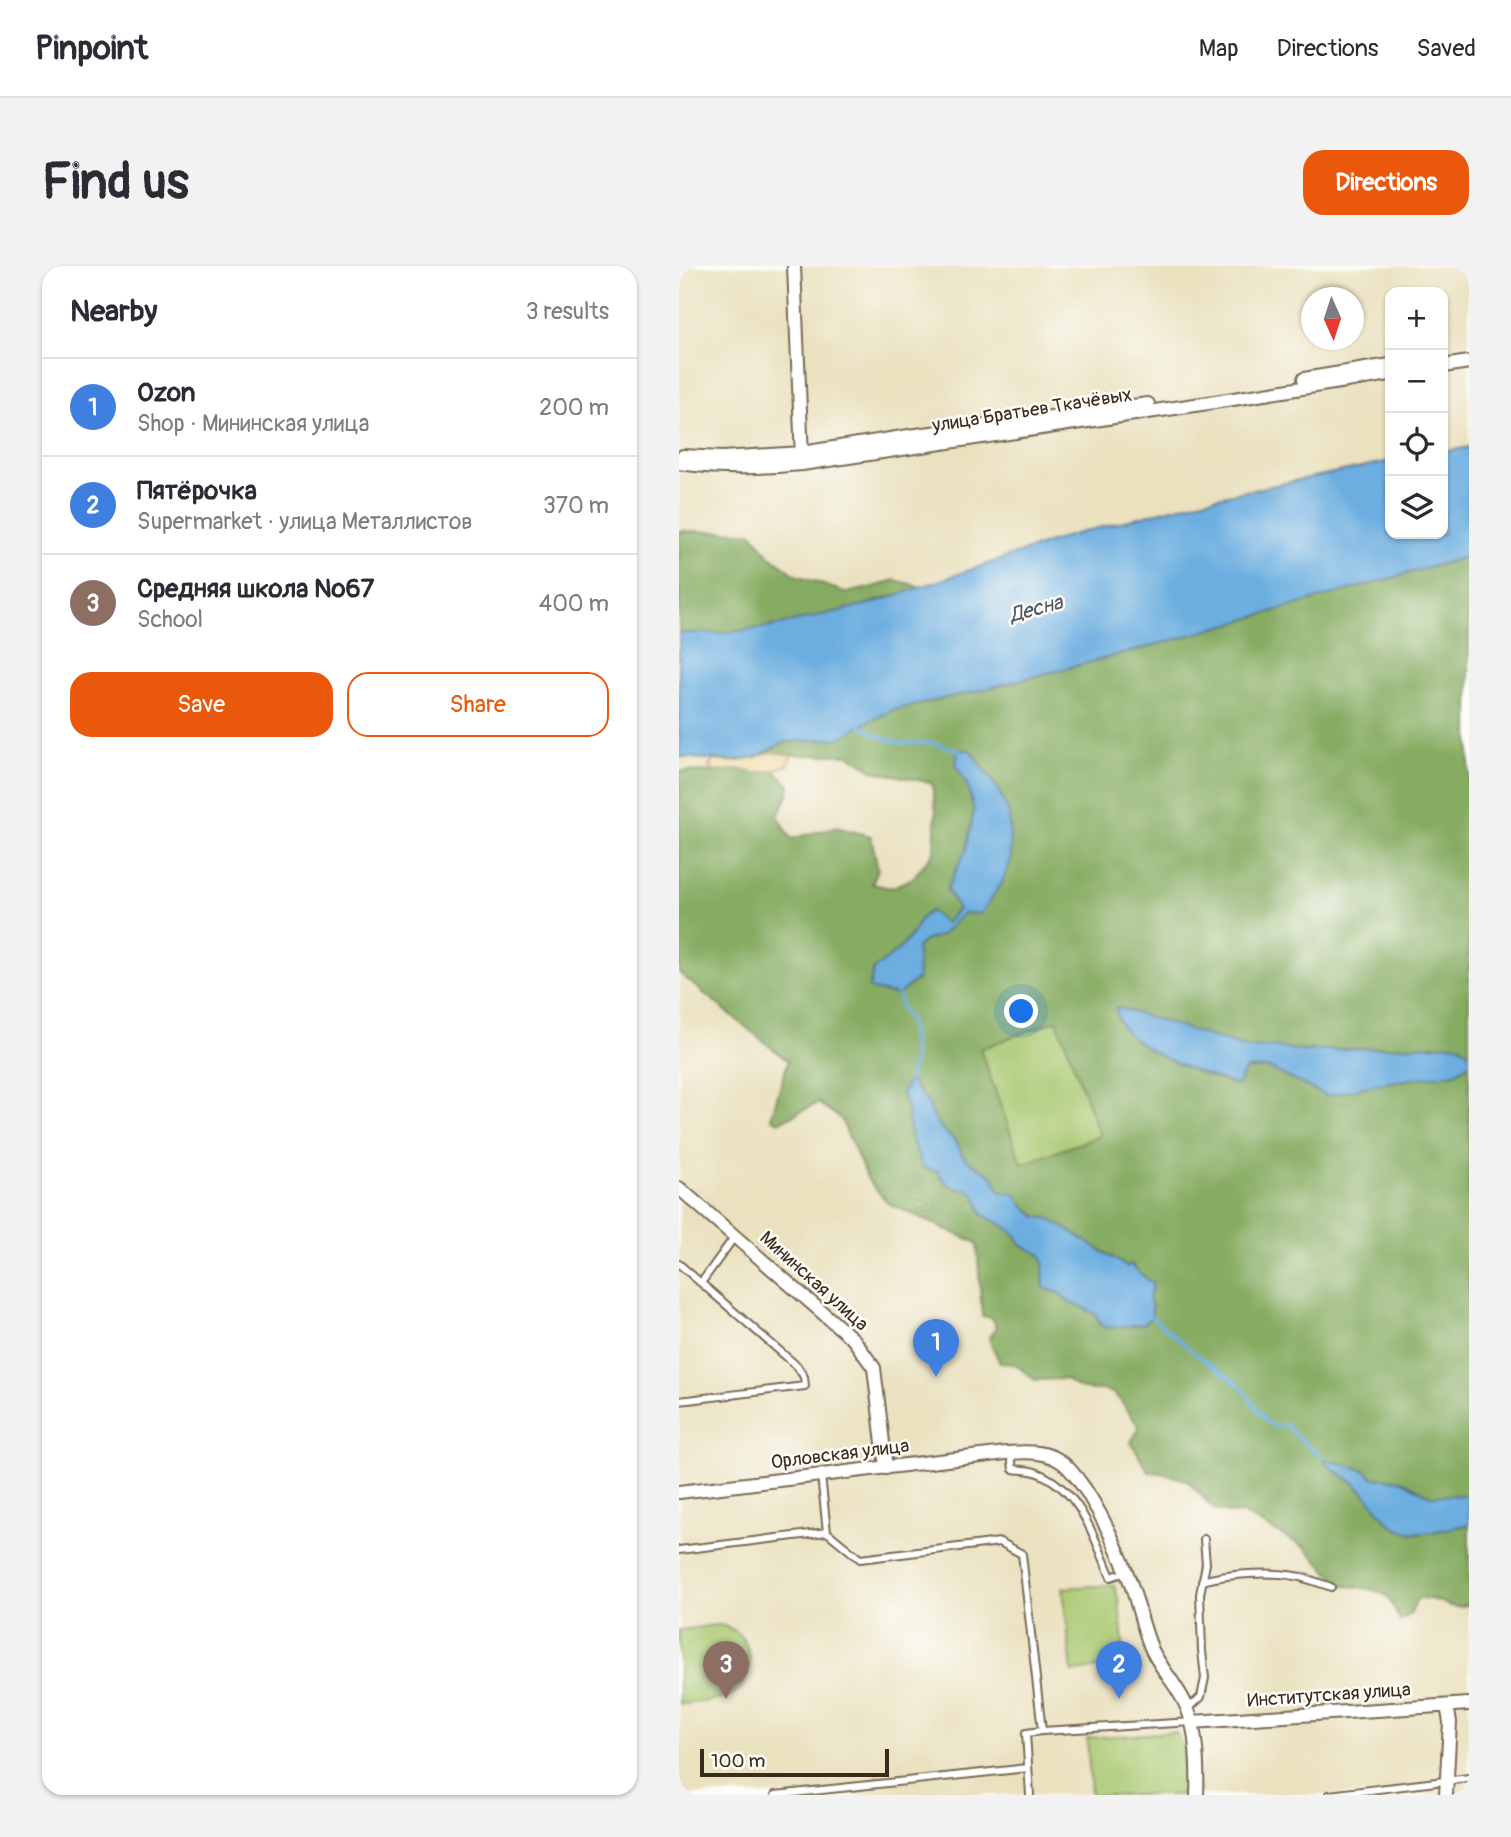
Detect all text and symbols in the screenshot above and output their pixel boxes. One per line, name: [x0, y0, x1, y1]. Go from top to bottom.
text: Pinpoint: [35, 28, 148, 69]
text: Map: [1199, 34, 1239, 63]
text: Directions: [1277, 34, 1378, 63]
text: Saved: [1416, 34, 1476, 63]
button: Directions: [1303, 150, 1469, 215]
text: Find us: [42, 152, 189, 213]
north arrow: [1301, 287, 1364, 350]
map controls: [1385, 287, 1448, 539]
button: +: [1385, 287, 1448, 350]
text: Nearby: [70, 293, 157, 330]
text: 3 results: [526, 297, 609, 326]
button: −: [1385, 350, 1448, 413]
text: Ozon: [137, 377, 195, 409]
street label: улица Братьев Ткачёвых: [929, 382, 1134, 438]
text: 1: [89, 393, 98, 422]
text: 200 m: [539, 393, 609, 422]
text: Shop · Мининская улица: [137, 409, 369, 438]
button: locate: [1385, 413, 1448, 476]
text: Пятёрочка: [137, 475, 257, 507]
button: layers: [1385, 476, 1448, 539]
text: 2: [87, 491, 99, 520]
text: 370 m: [543, 491, 609, 520]
text: Supermarket · улица Металлистов: [137, 507, 473, 536]
text: Средняя школа №67: [137, 573, 374, 605]
text: 3: [87, 589, 99, 618]
text: 400 m: [539, 589, 609, 618]
water label: Десна: [1006, 589, 1067, 629]
text: School: [137, 605, 203, 634]
button: Save: [70, 672, 333, 737]
button: Share: [347, 672, 609, 737]
your location: [1004, 994, 1038, 1028]
street label: Мининская улица: [755, 1226, 874, 1336]
pin: 1: [913, 1319, 959, 1377]
street label: Орловская улица: [769, 1434, 911, 1474]
pin: 3: [703, 1641, 749, 1699]
pin: 2: [1096, 1641, 1142, 1699]
street label: Институтская улица: [1246, 1677, 1412, 1713]
scale bar: [700, 1746, 889, 1778]
text: 100 m: [711, 1749, 765, 1773]

